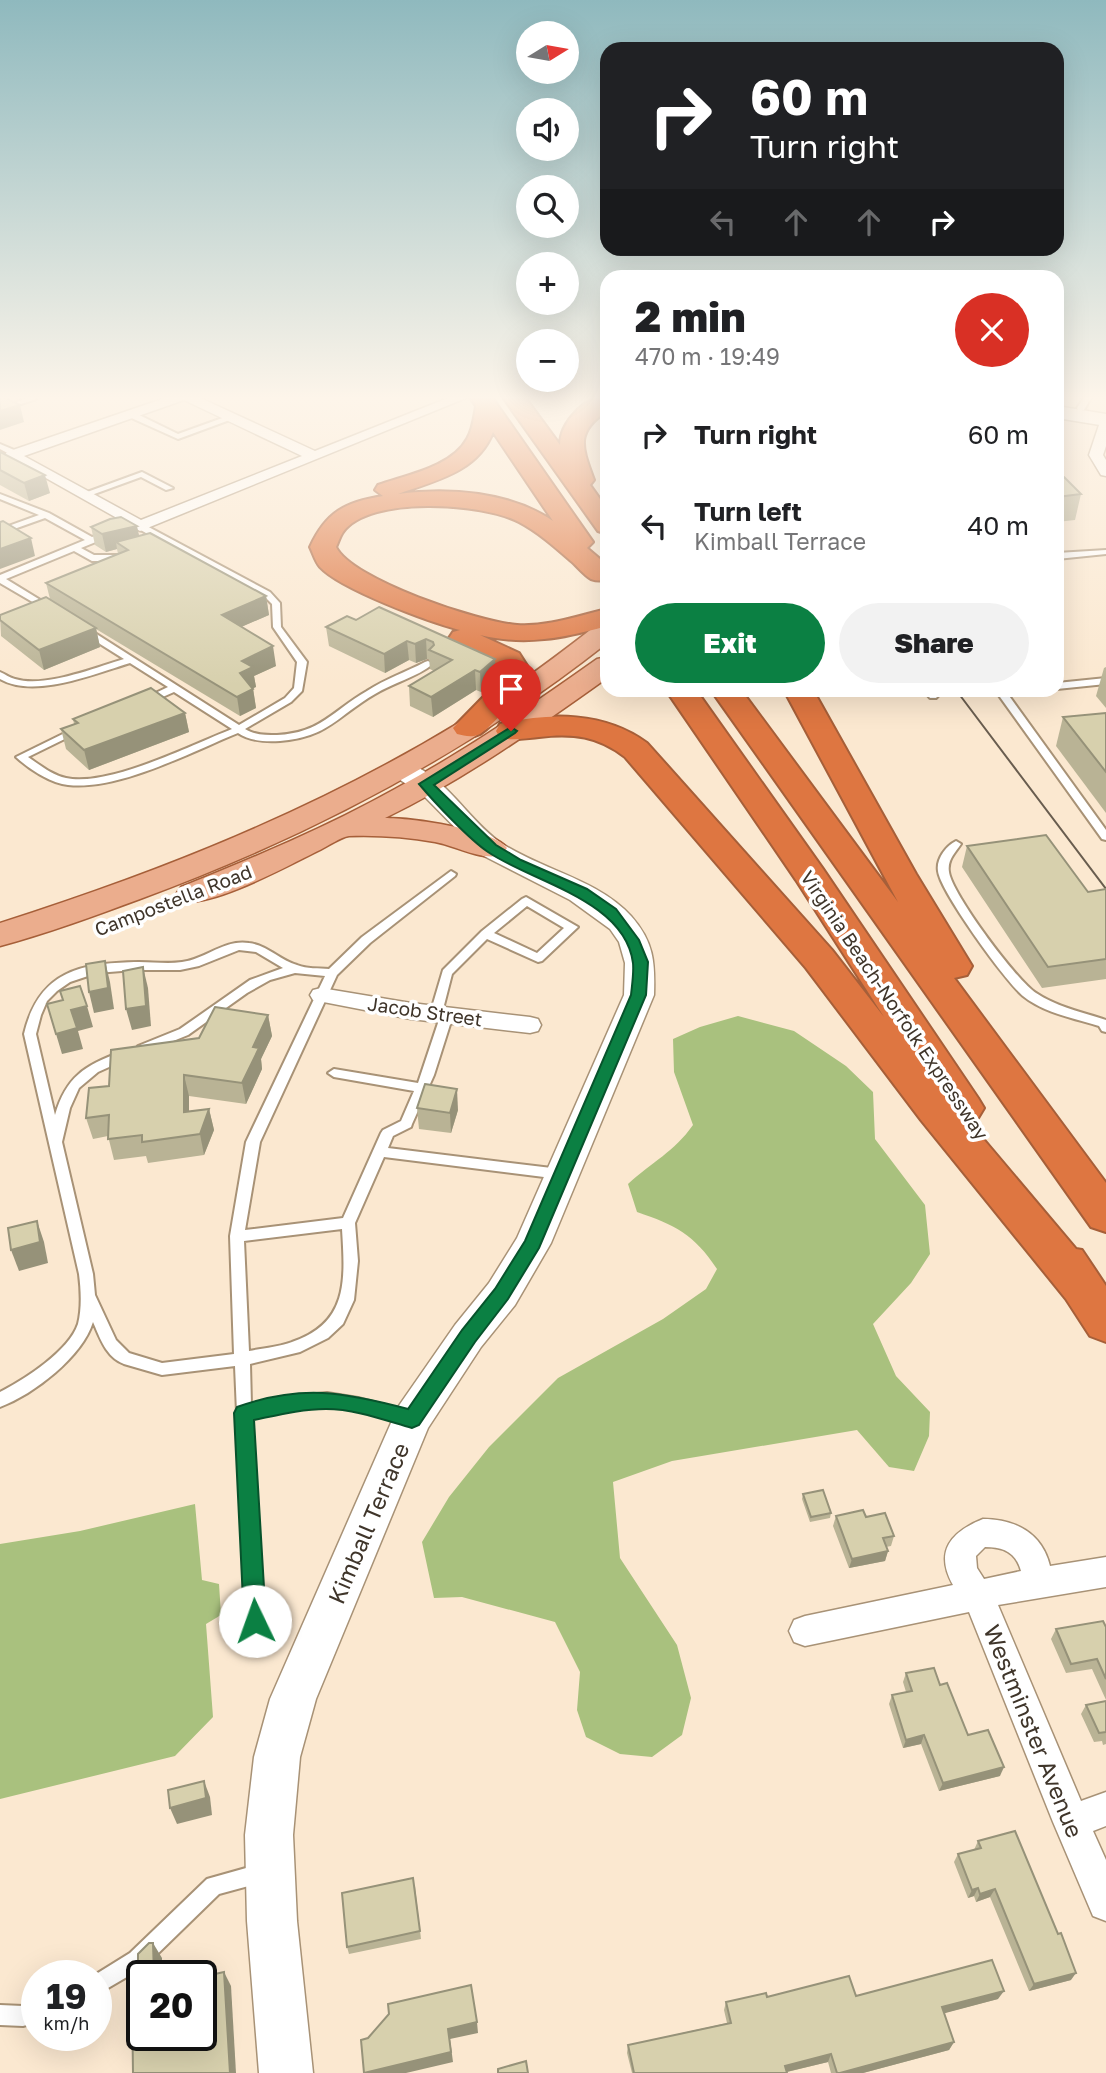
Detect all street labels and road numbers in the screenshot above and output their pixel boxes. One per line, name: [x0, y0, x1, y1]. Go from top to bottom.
street label: Campostella Road: [91, 859, 255, 941]
street label: Virginia Beach-Norfolk Expressway: [796, 866, 994, 1144]
street label: Jacob Street: [366, 992, 484, 1030]
street label: Kimball Terrace: [321, 1438, 415, 1608]
street label: Westminster Avenue: [978, 1620, 1090, 1842]

